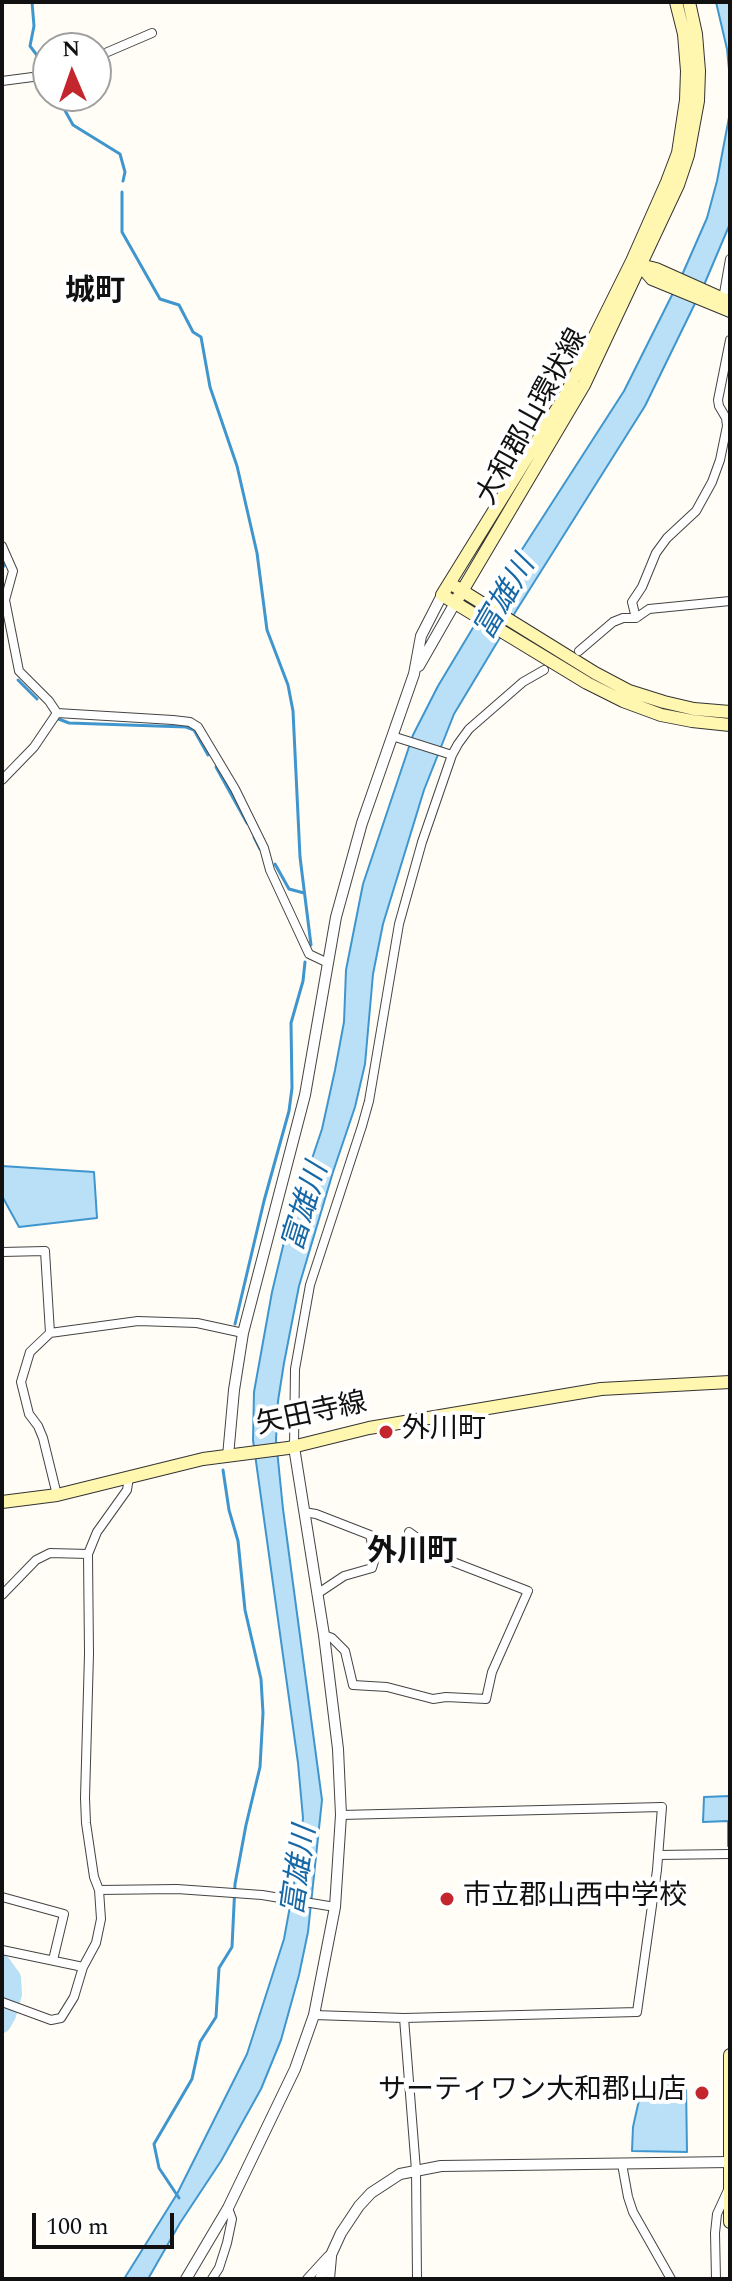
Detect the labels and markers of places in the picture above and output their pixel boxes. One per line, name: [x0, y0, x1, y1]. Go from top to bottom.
place label: 外川町: [402, 1415, 486, 1449]
marker: 外川町: [377, 1423, 395, 1441]
place label: 市立郡山西中学校: [463, 1882, 687, 1916]
marker: 市立郡山西中学校: [438, 1890, 456, 1908]
place label: サーティワン大和郡山店: [378, 2076, 686, 2110]
marker: サーティワン大和郡山店: [693, 2084, 711, 2102]

